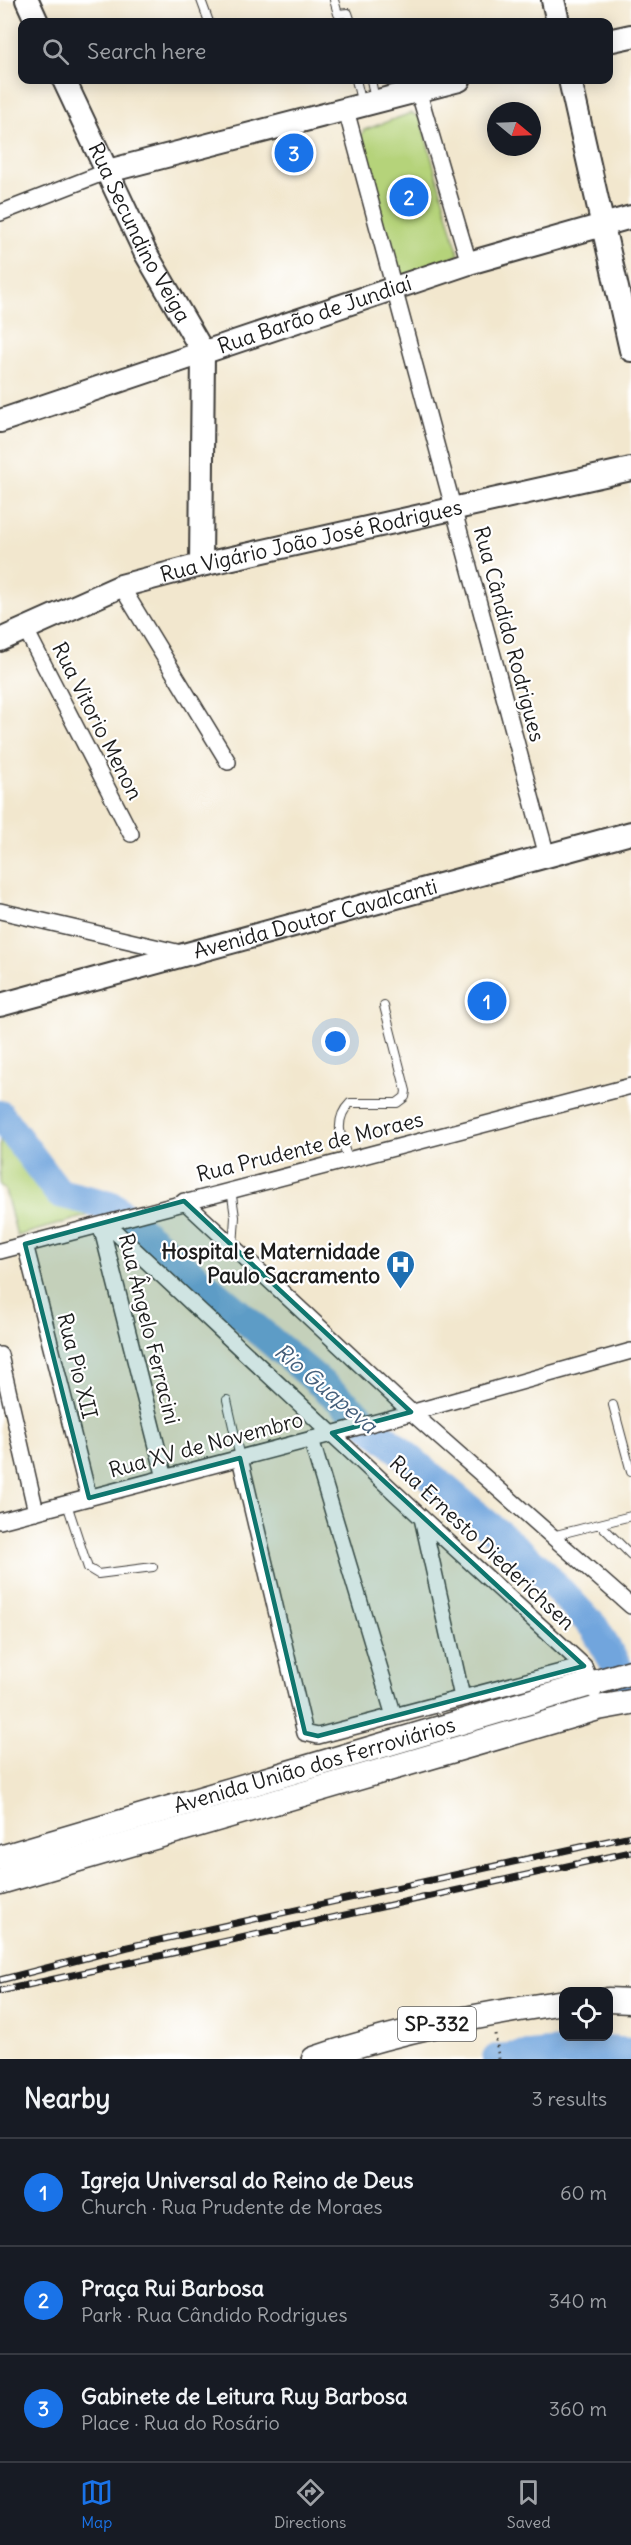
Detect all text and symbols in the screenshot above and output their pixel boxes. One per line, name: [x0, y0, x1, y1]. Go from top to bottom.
search box: [18, 18, 613, 84]
icon: search: [39, 35, 72, 68]
text: Search here: [87, 37, 206, 65]
north arrow: [487, 102, 541, 156]
pin: 3: [274, 130, 314, 176]
street label: Rua Secundino Veiga: [82, 138, 197, 327]
pin: 2: [390, 174, 428, 220]
street label: Rua Barão de Jundiaí: [214, 269, 415, 360]
street label: Rua Vigário João José Rodrigues: [157, 493, 465, 588]
street label: Rua Cândido Rodrigues: [468, 523, 551, 744]
street label: Rua Vitorio Menon: [46, 637, 149, 804]
street label: Avenida Doutor Cavalcanti: [191, 872, 440, 965]
pin: 1: [468, 978, 506, 1024]
your location: [321, 1027, 350, 1056]
street label: Rua Prudente de Moraes: [194, 1105, 426, 1188]
street label: Rua Ângelo Ferracini: [113, 1231, 186, 1427]
place label: Hospital e Maternidade Paulo Sacramento: [162, 1238, 380, 1289]
hospital icon: Hospital e Maternidade Paulo Sacramento: [385, 1248, 417, 1290]
street label: Rua Pio XII: [51, 1310, 104, 1422]
water label: Rio Guapeva: [269, 1337, 384, 1440]
street label: Rua XV de Novembro: [106, 1406, 306, 1483]
street label: Rua Ernesto Diederichsen: [384, 1450, 581, 1636]
street label: Avenida União dos Ferroviários: [171, 1711, 458, 1819]
map controls: [559, 1987, 613, 2041]
button: locate: [559, 1987, 613, 2041]
road number: SP-332: [398, 2007, 476, 2041]
text: Nearby: [24, 2082, 110, 2115]
text: 3 results: [531, 2086, 607, 2111]
text: Igreja Universal do Reino de Deus: [81, 2166, 414, 2194]
text: 1: [40, 2180, 47, 2205]
text: 60 m: [560, 2180, 607, 2205]
text: Church · Rua Prudente de Moraes: [81, 2194, 383, 2219]
text: Praça Rui Barbosa: [81, 2274, 264, 2302]
text: 2: [38, 2288, 49, 2313]
text: 340 m: [549, 2288, 607, 2313]
text: Park · Rua Cândido Rodrigues: [81, 2302, 347, 2327]
text: Gabinete de Leitura Ruy Barbosa: [81, 2382, 408, 2410]
text: 3: [38, 2396, 49, 2421]
text: 360 m: [549, 2396, 607, 2421]
text: Place · Rua do Rosário: [81, 2410, 280, 2435]
tab: Map: [80, 2476, 113, 2532]
tab: Directions: [274, 2476, 346, 2532]
tab: Saved: [507, 2476, 551, 2532]

